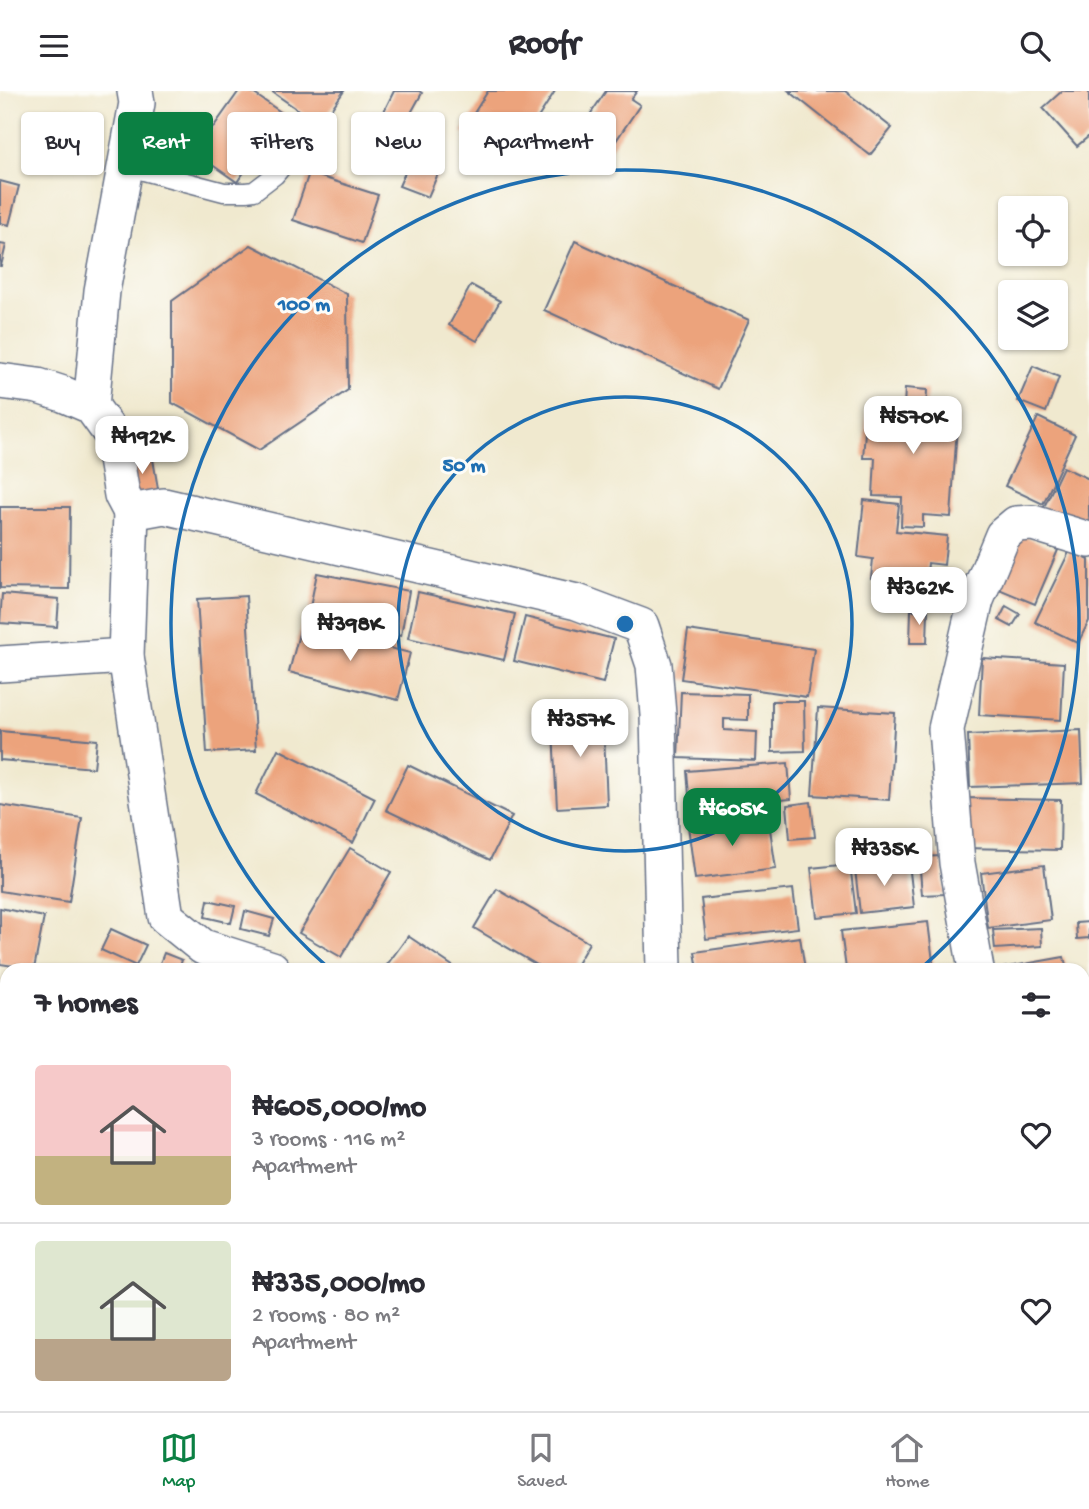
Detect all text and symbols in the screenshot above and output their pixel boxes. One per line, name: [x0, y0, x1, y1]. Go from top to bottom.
icon: menu: [35, 27, 73, 65]
text: Roofr: [509, 27, 580, 65]
icon: search: [1016, 27, 1054, 65]
chip: Buy: [21, 112, 104, 175]
chip: Rent: [118, 112, 213, 175]
chip: Filters: [227, 112, 337, 175]
chip: New: [351, 112, 445, 175]
chip: Apartment: [459, 112, 616, 175]
map controls: [998, 196, 1068, 350]
button: locate: [998, 196, 1068, 266]
button: layers: [998, 280, 1068, 350]
text: 100 m: [277, 294, 330, 319]
pin: ₦570K: [864, 397, 962, 456]
text: ₦570K: [880, 405, 946, 432]
pin: ₦192K: [93, 417, 191, 476]
text: ₦192K: [111, 425, 173, 452]
text: 50 m: [443, 455, 486, 480]
pin: ₦362K: [870, 567, 968, 627]
text: ₦362K: [887, 576, 951, 603]
pin: ₦398K: [301, 603, 399, 663]
text: ₦398K: [317, 612, 383, 639]
centre of rings: [613, 612, 637, 636]
pin: ₦357K: [531, 699, 629, 759]
text: ₦357K: [547, 708, 613, 735]
pin: ₦605K: [683, 789, 781, 848]
text: ₦605K: [699, 797, 765, 824]
pin: ₦335K: [835, 829, 933, 888]
text: ₦335K: [851, 837, 917, 864]
icon: filters: [1017, 986, 1055, 1024]
text: 7 homes: [35, 988, 137, 1023]
text: ₦605,000/mo: [252, 1092, 426, 1127]
icon: home: [91, 1093, 175, 1177]
icon: heart: [1017, 1116, 1055, 1154]
text: 3 rooms · 116 m²: [252, 1127, 405, 1154]
text: Apartment: [252, 1154, 356, 1181]
text: ₦335,000/mo: [252, 1268, 425, 1303]
icon: home: [91, 1269, 175, 1353]
icon: heart: [1017, 1292, 1055, 1330]
text: 2 rooms · 80 m²: [252, 1303, 400, 1330]
text: Apartment: [252, 1330, 356, 1357]
tab: Map: [160, 1429, 198, 1494]
tab: Saved: [517, 1429, 566, 1494]
tab: Home: [885, 1429, 929, 1494]

